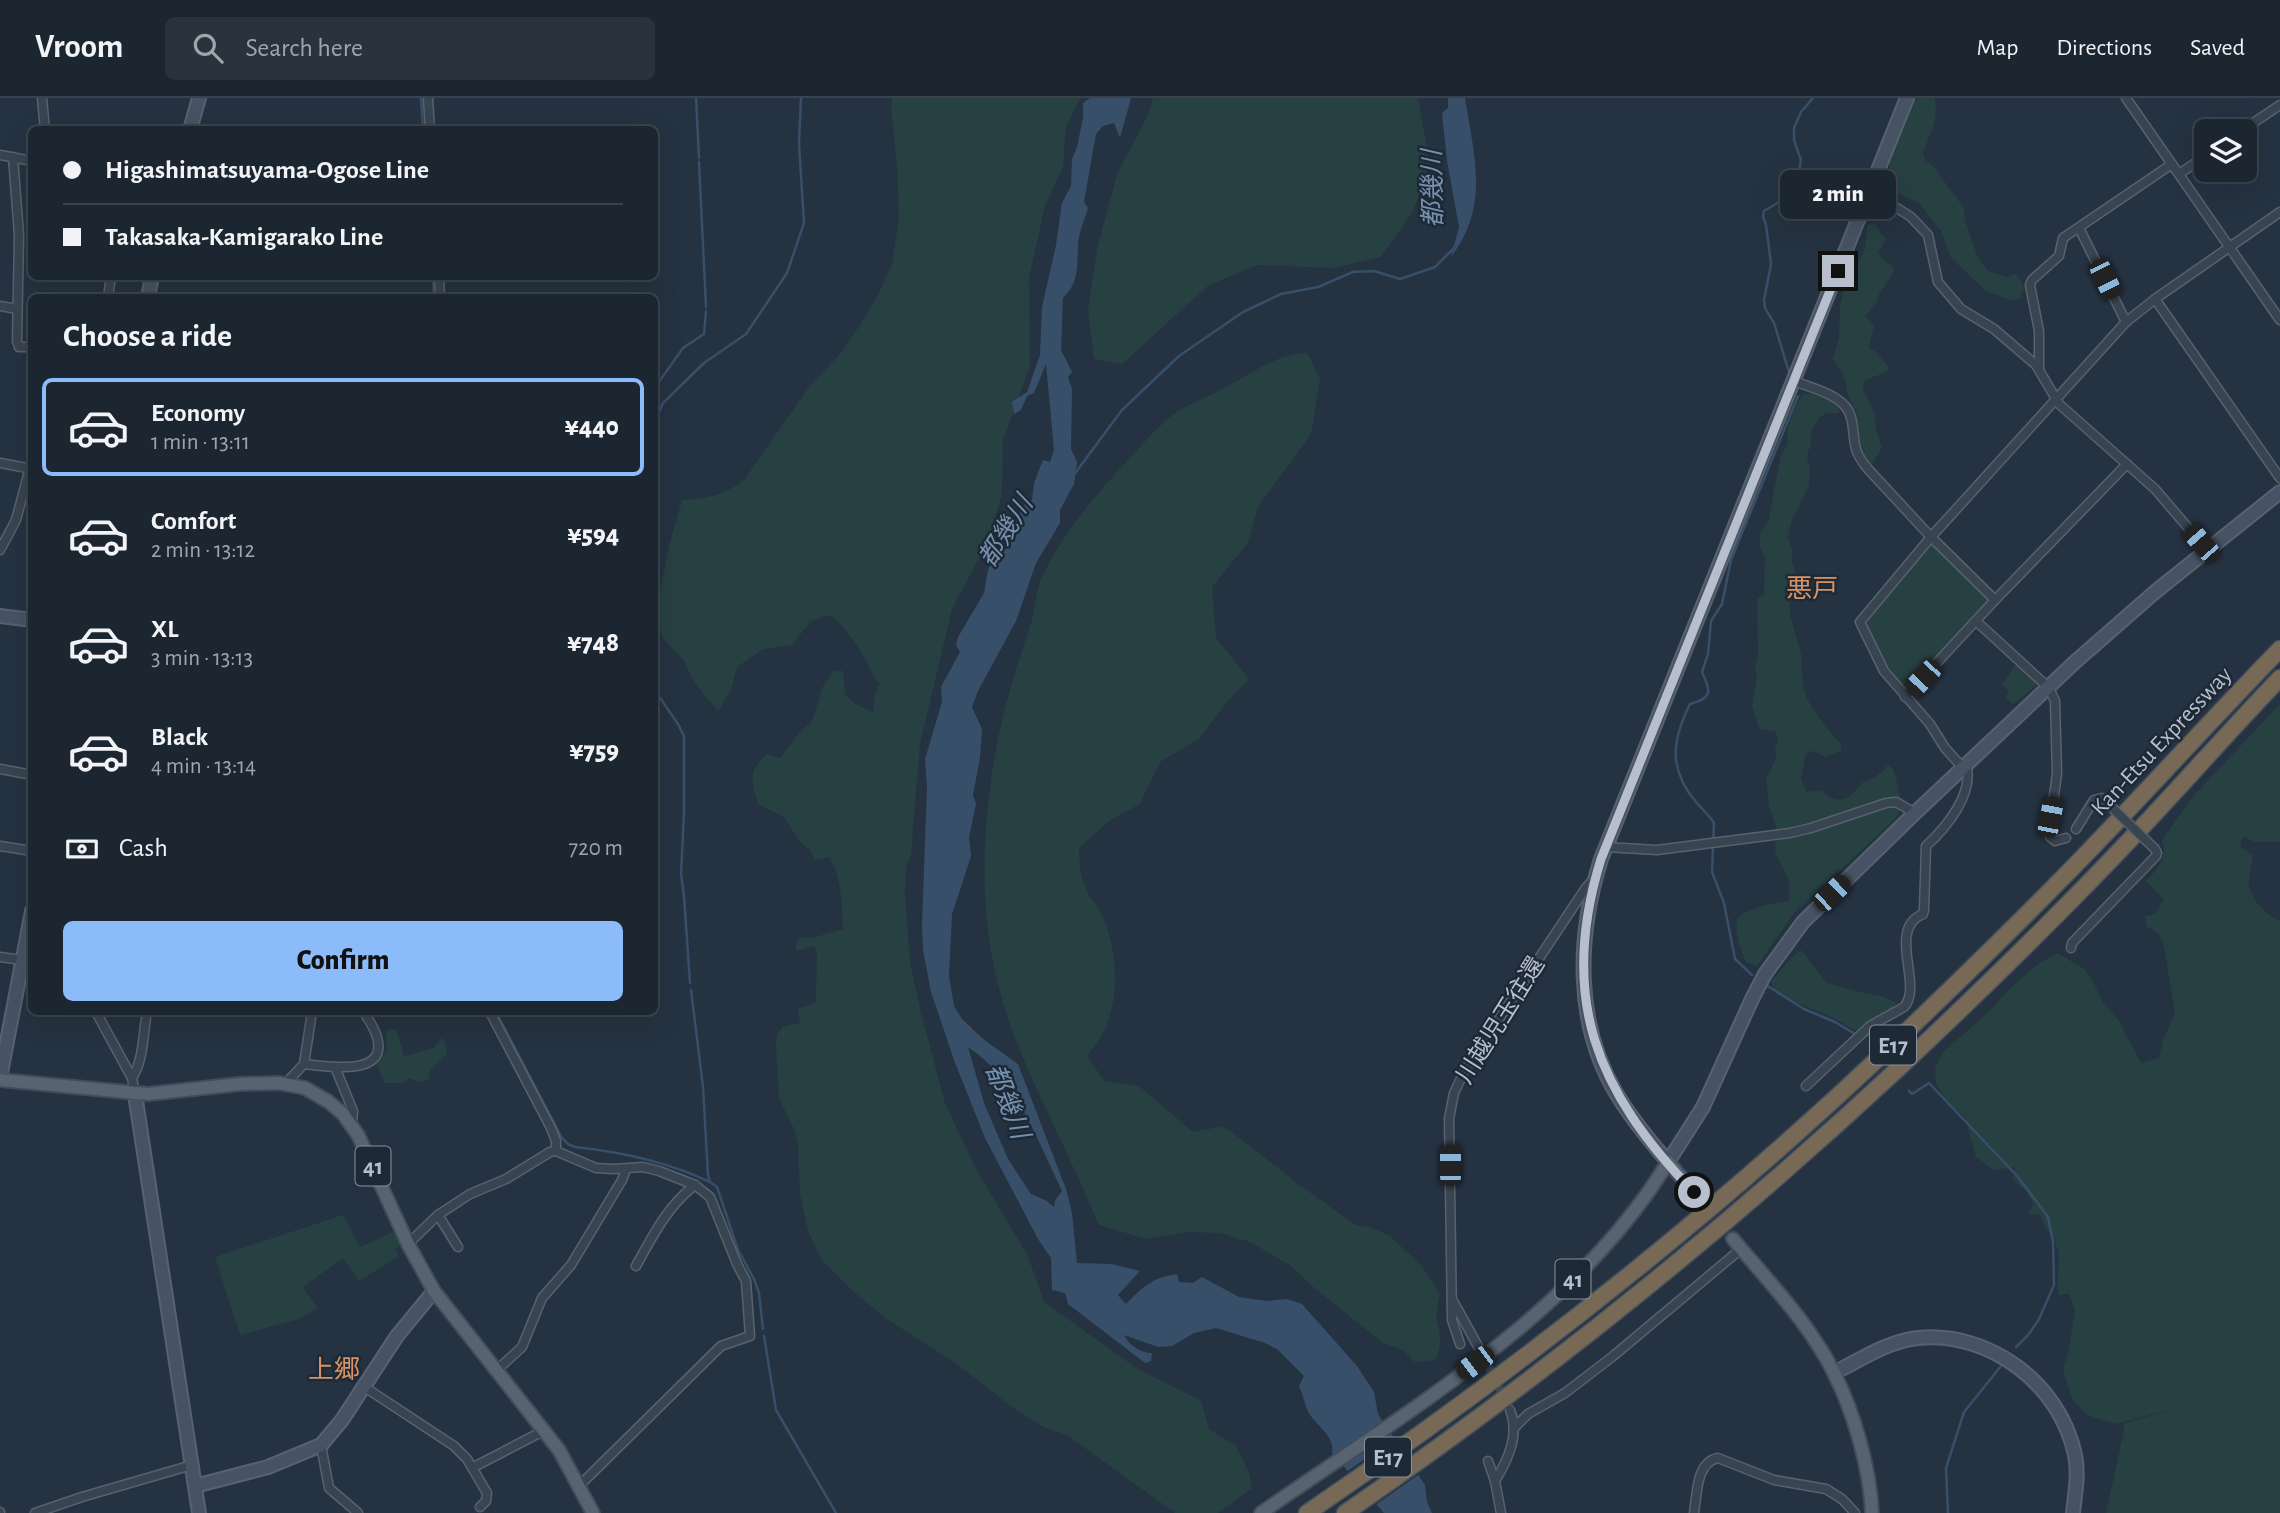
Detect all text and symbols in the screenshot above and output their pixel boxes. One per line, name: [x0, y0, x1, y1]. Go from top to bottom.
search box: [165, 17, 655, 80]
icon: search: [189, 29, 227, 67]
text: Vroom: [35, 31, 123, 64]
text: Search here: [245, 35, 363, 61]
text: Map: [1976, 36, 2018, 60]
text: Directions: [2056, 36, 2152, 60]
text: Saved: [2190, 36, 2245, 60]
map controls: [2194, 119, 2257, 182]
button: layers: [2194, 119, 2257, 182]
water label: 都幾川: [1418, 147, 1447, 228]
text: Higashimatsuyama-Ogose Line: [105, 157, 429, 183]
callout: 2 min: [1780, 170, 1896, 218]
text: 2 min: [1812, 183, 1864, 206]
text: Takasaka-Kamigarako Line: [105, 224, 383, 250]
route end: [1822, 255, 1854, 287]
car: [2087, 256, 2124, 302]
text: Choose a ride: [63, 320, 232, 352]
icon: car: [67, 396, 130, 459]
text: Economy: [151, 400, 245, 426]
text: ¥440: [565, 414, 619, 440]
text: 1 min · 13:11: [151, 431, 250, 454]
water label: 都幾川: [973, 488, 1039, 571]
icon: car: [67, 504, 130, 567]
text: Comfort: [151, 508, 236, 534]
car: [2180, 520, 2223, 566]
text: ¥594: [567, 522, 619, 548]
text: 2 min · 13:12: [151, 539, 255, 562]
district label: 悪戸: [1786, 576, 1838, 602]
icon: car: [67, 612, 130, 675]
text: XL: [151, 616, 178, 642]
text: ¥748: [567, 630, 619, 656]
text: 3 min · 13:13: [151, 647, 253, 670]
car: [1901, 655, 1946, 701]
street label: Kan-Etsu Expressway: [2087, 663, 2237, 821]
icon: car: [67, 720, 130, 783]
text: Black: [151, 724, 208, 750]
text: ¥759: [569, 738, 619, 764]
text: 4 min · 13:14: [151, 755, 256, 778]
car: [2036, 794, 2065, 840]
icon: cash: [63, 830, 101, 868]
text: Cash: [119, 835, 168, 861]
text: 720 m: [569, 837, 623, 860]
car: [1810, 871, 1855, 915]
button: Confirm: [63, 921, 623, 1001]
street label: 川越児玉往還: [1451, 952, 1549, 1088]
road number: E17: [1870, 1026, 1916, 1064]
water label: 都幾川: [981, 1060, 1035, 1145]
car: [1440, 1144, 1461, 1186]
road number: 41: [356, 1147, 390, 1186]
route start: [1678, 1176, 1710, 1208]
road number: 41: [1556, 1260, 1590, 1298]
car: [1452, 1342, 1499, 1384]
district label: 上郷: [308, 1356, 360, 1383]
road number: E17: [1365, 1438, 1411, 1476]

